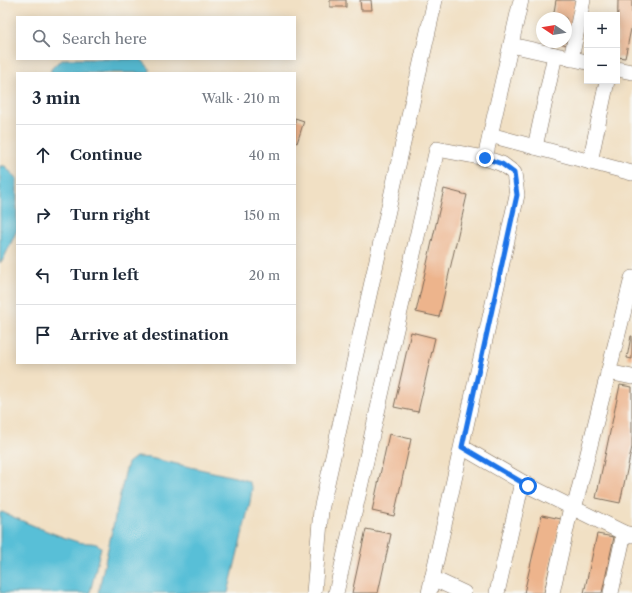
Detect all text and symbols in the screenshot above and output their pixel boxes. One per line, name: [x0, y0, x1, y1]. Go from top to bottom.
north arrow: [536, 12, 572, 48]
map controls: [584, 12, 620, 84]
button: +: [584, 12, 620, 48]
search box: [16, 16, 296, 60]
icon: search: [30, 27, 52, 49]
text: Search here: [62, 29, 147, 48]
button: −: [584, 48, 620, 84]
text: 3 min: [32, 88, 81, 108]
text: Walk · 210 m: [202, 90, 280, 106]
icon: ahead: [32, 144, 54, 166]
text: Continue: [70, 145, 142, 164]
text: 40 m: [249, 147, 280, 163]
route end: [476, 149, 494, 167]
icon: right: [32, 204, 54, 226]
text: Turn right: [70, 205, 150, 224]
text: 150 m: [244, 207, 280, 223]
icon: left: [32, 264, 54, 286]
text: Turn left: [70, 265, 139, 284]
text: 20 m: [249, 267, 280, 283]
icon: arrive: [32, 324, 54, 346]
text: Arrive at destination: [70, 325, 229, 344]
route start: [519, 477, 537, 495]

